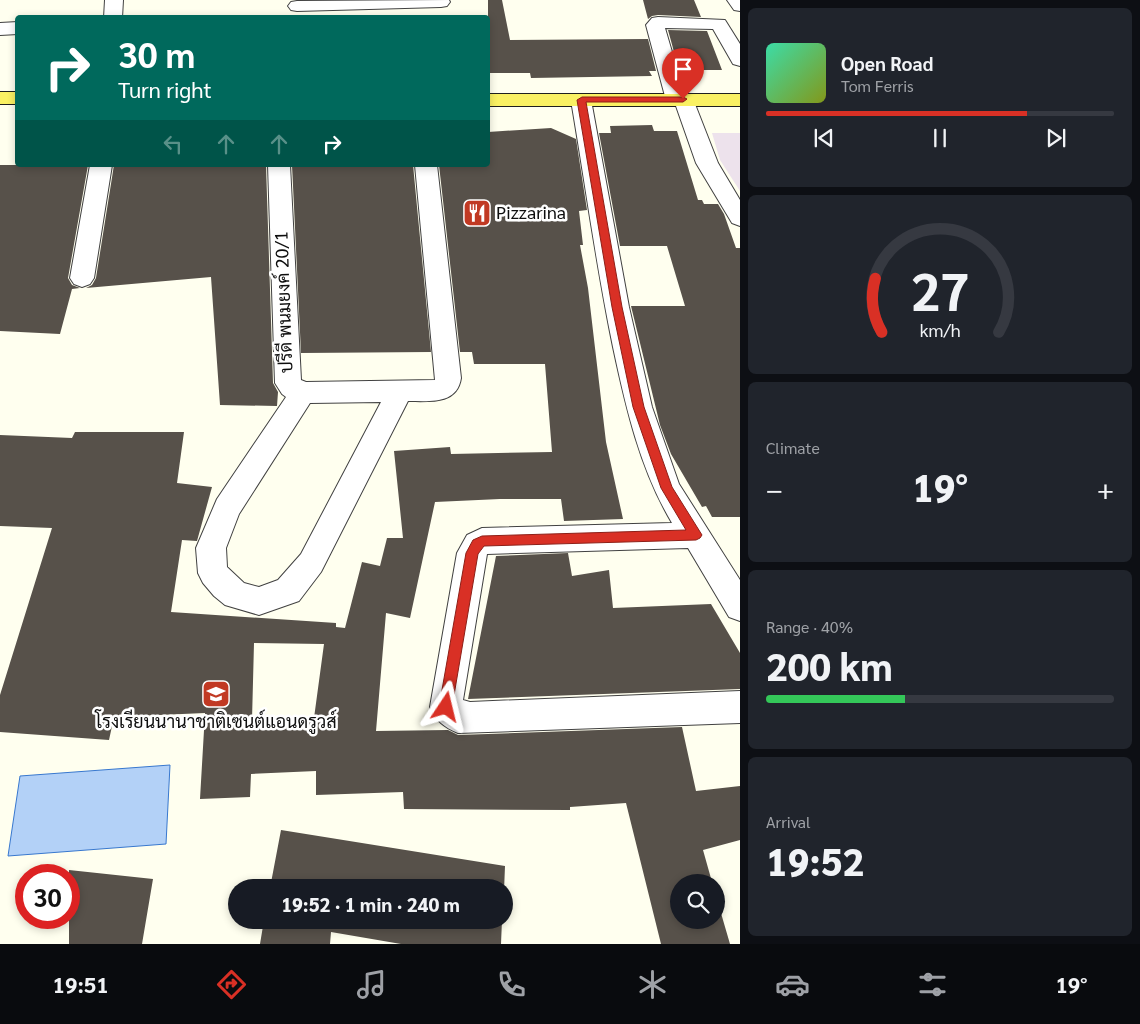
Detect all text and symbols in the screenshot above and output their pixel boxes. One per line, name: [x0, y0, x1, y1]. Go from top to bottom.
text: 30 m: [118, 31, 195, 76]
icon: right: [35, 35, 100, 100]
pin: [662, 48, 704, 99]
text: Open Road: [841, 51, 933, 75]
icon: arrive: [669, 55, 697, 83]
text: Turn right: [118, 75, 212, 103]
text: Tom Ferris: [841, 75, 914, 96]
icon: previous: [810, 124, 838, 152]
icon: pause: [926, 124, 954, 152]
icon: next: [1042, 124, 1070, 152]
icon: left: [159, 130, 187, 158]
icon: ahead: [212, 130, 240, 158]
icon: ahead: [265, 130, 293, 158]
icon: right: [318, 130, 346, 158]
restaurant icon: Pizzarina: [462, 198, 492, 228]
place label: Pizzarina: [496, 200, 566, 223]
street label: ปรีดี พนมยงค์ 20/1: [269, 231, 296, 373]
text: 27: [911, 255, 969, 323]
text: km/h: [919, 318, 961, 341]
text: Climate: [766, 437, 820, 458]
text: 19°: [912, 461, 968, 511]
text: −: [766, 469, 783, 505]
text: +: [1097, 469, 1114, 505]
text: Range · 40%: [766, 616, 853, 637]
text: 200 km: [766, 640, 893, 690]
school or university icon: โรงเรียนนานาชาติเซนต์แอนดรูวส์: [201, 679, 231, 709]
position arrow: [419, 680, 471, 732]
place label: โรงเรียนนานาชาติเซนต์แอนดรูวส์: [94, 709, 337, 735]
text: Arrival: [766, 811, 811, 832]
text: 19:52: [766, 835, 864, 885]
speed limit sign: 30: [15, 864, 80, 929]
map controls: [670, 874, 725, 929]
button: search: [670, 874, 725, 929]
text: 19:52 · 1 min · 240 m: [281, 892, 460, 916]
icon: directions: [214, 967, 249, 1002]
icon: music: [354, 967, 389, 1002]
icon: phone: [494, 967, 529, 1002]
icon: climate: [635, 967, 670, 1002]
icon: car: [775, 967, 810, 1002]
icon: filters: [915, 967, 950, 1002]
text: 19:51: [53, 970, 109, 998]
text: 19°: [1055, 970, 1087, 998]

